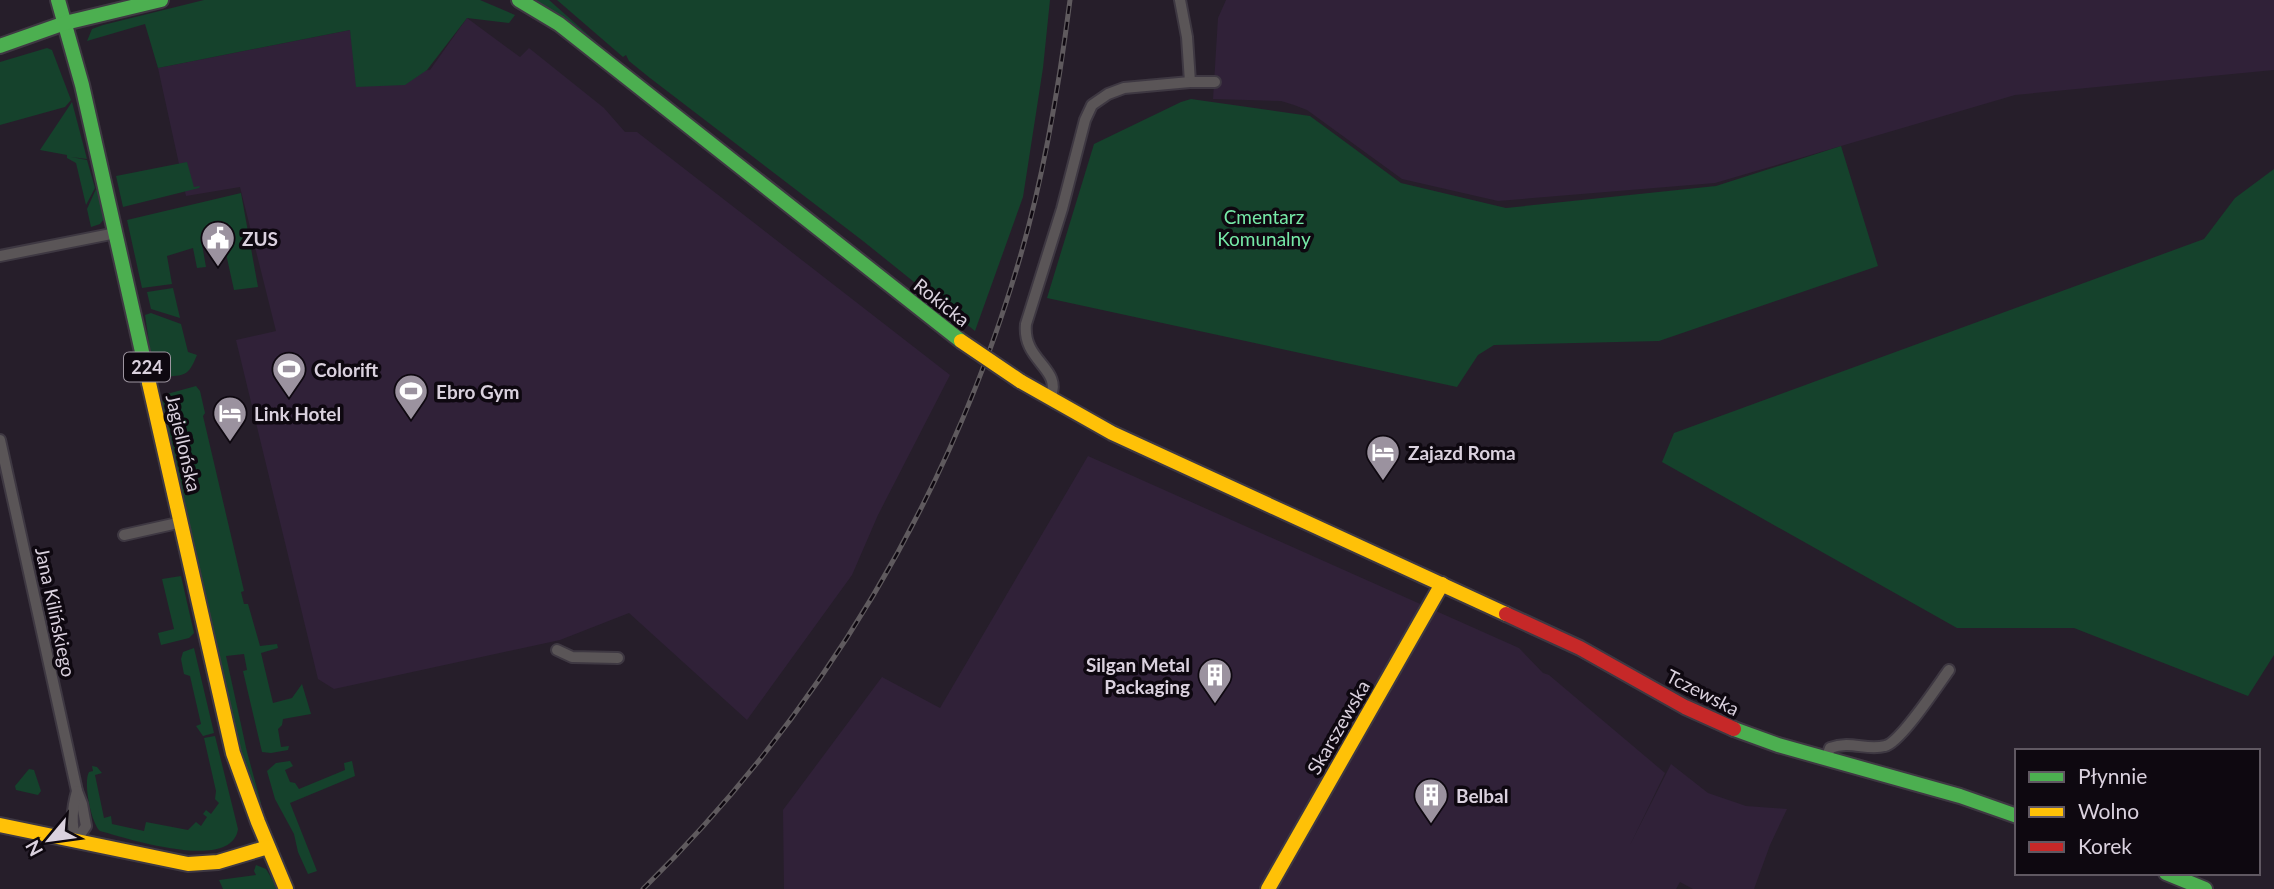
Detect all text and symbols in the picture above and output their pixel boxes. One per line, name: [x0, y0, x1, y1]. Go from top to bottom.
park label: Cmentarz Komunalny: [1217, 205, 1311, 250]
public building icon: ZUS: [199, 219, 237, 268]
place label: ZUS: [242, 227, 278, 250]
street label: Rokicka: [910, 273, 974, 331]
sports icon: Colorift: [270, 350, 308, 399]
road number: 224: [124, 352, 170, 382]
place label: Colorift: [314, 358, 379, 381]
sports icon: Ebro Gym: [392, 372, 430, 421]
place label: Ebro Gym: [436, 380, 519, 403]
street label: Jagiellońska: [162, 392, 206, 494]
hotel icon: Link Hotel: [211, 394, 249, 443]
place label: Link Hotel: [254, 402, 341, 425]
hotel icon: Zajazd Roma: [1364, 433, 1402, 482]
place label: Zajazd Roma: [1408, 441, 1516, 464]
street label: Jana Kilińskiego: [31, 545, 81, 679]
place label: Silgan Metal Packaging: [1086, 653, 1190, 698]
building icon: Silgan Metal Packaging: [1196, 656, 1234, 705]
street label: Tczewska: [1663, 664, 1743, 720]
street label: Skarszewska: [1302, 676, 1374, 778]
legend: [2015, 749, 2260, 875]
text: Płynnie: [2078, 763, 2147, 788]
building icon: Belbal: [1412, 776, 1450, 825]
place label: Belbal: [1456, 784, 1508, 807]
text: Wolno: [2078, 798, 2139, 823]
north arrow: [14, 805, 84, 875]
text: Korek: [2078, 833, 2132, 858]
text: N: [20, 837, 47, 860]

